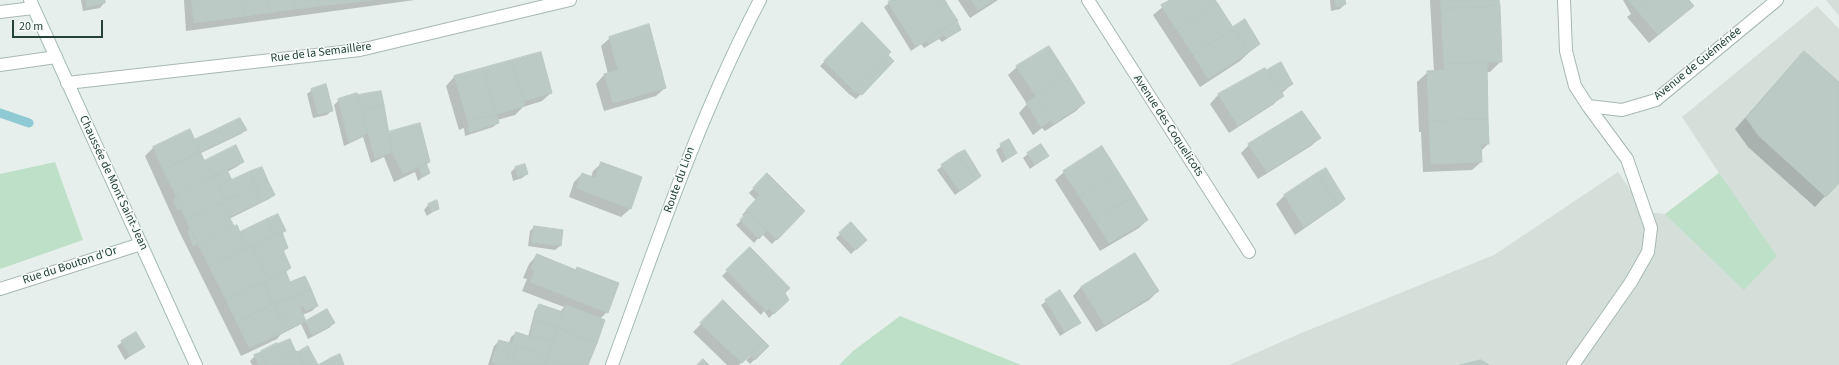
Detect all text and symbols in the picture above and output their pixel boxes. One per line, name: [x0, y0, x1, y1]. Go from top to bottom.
scale bar: [14, 12, 105, 38]
text: 20 m: [19, 18, 43, 35]
street label: Avenue de Guéménée: [1651, 24, 1745, 104]
street label: Rue de la Semaillère: [270, 40, 372, 66]
street label: Avenue des Coquelicots: [1130, 72, 1206, 180]
street label: Chaussée de Mont Saint-Jean: [75, 113, 151, 253]
street label: Route du Lion: [661, 145, 699, 215]
street label: Rue du Bouton d'Or: [21, 244, 119, 288]

